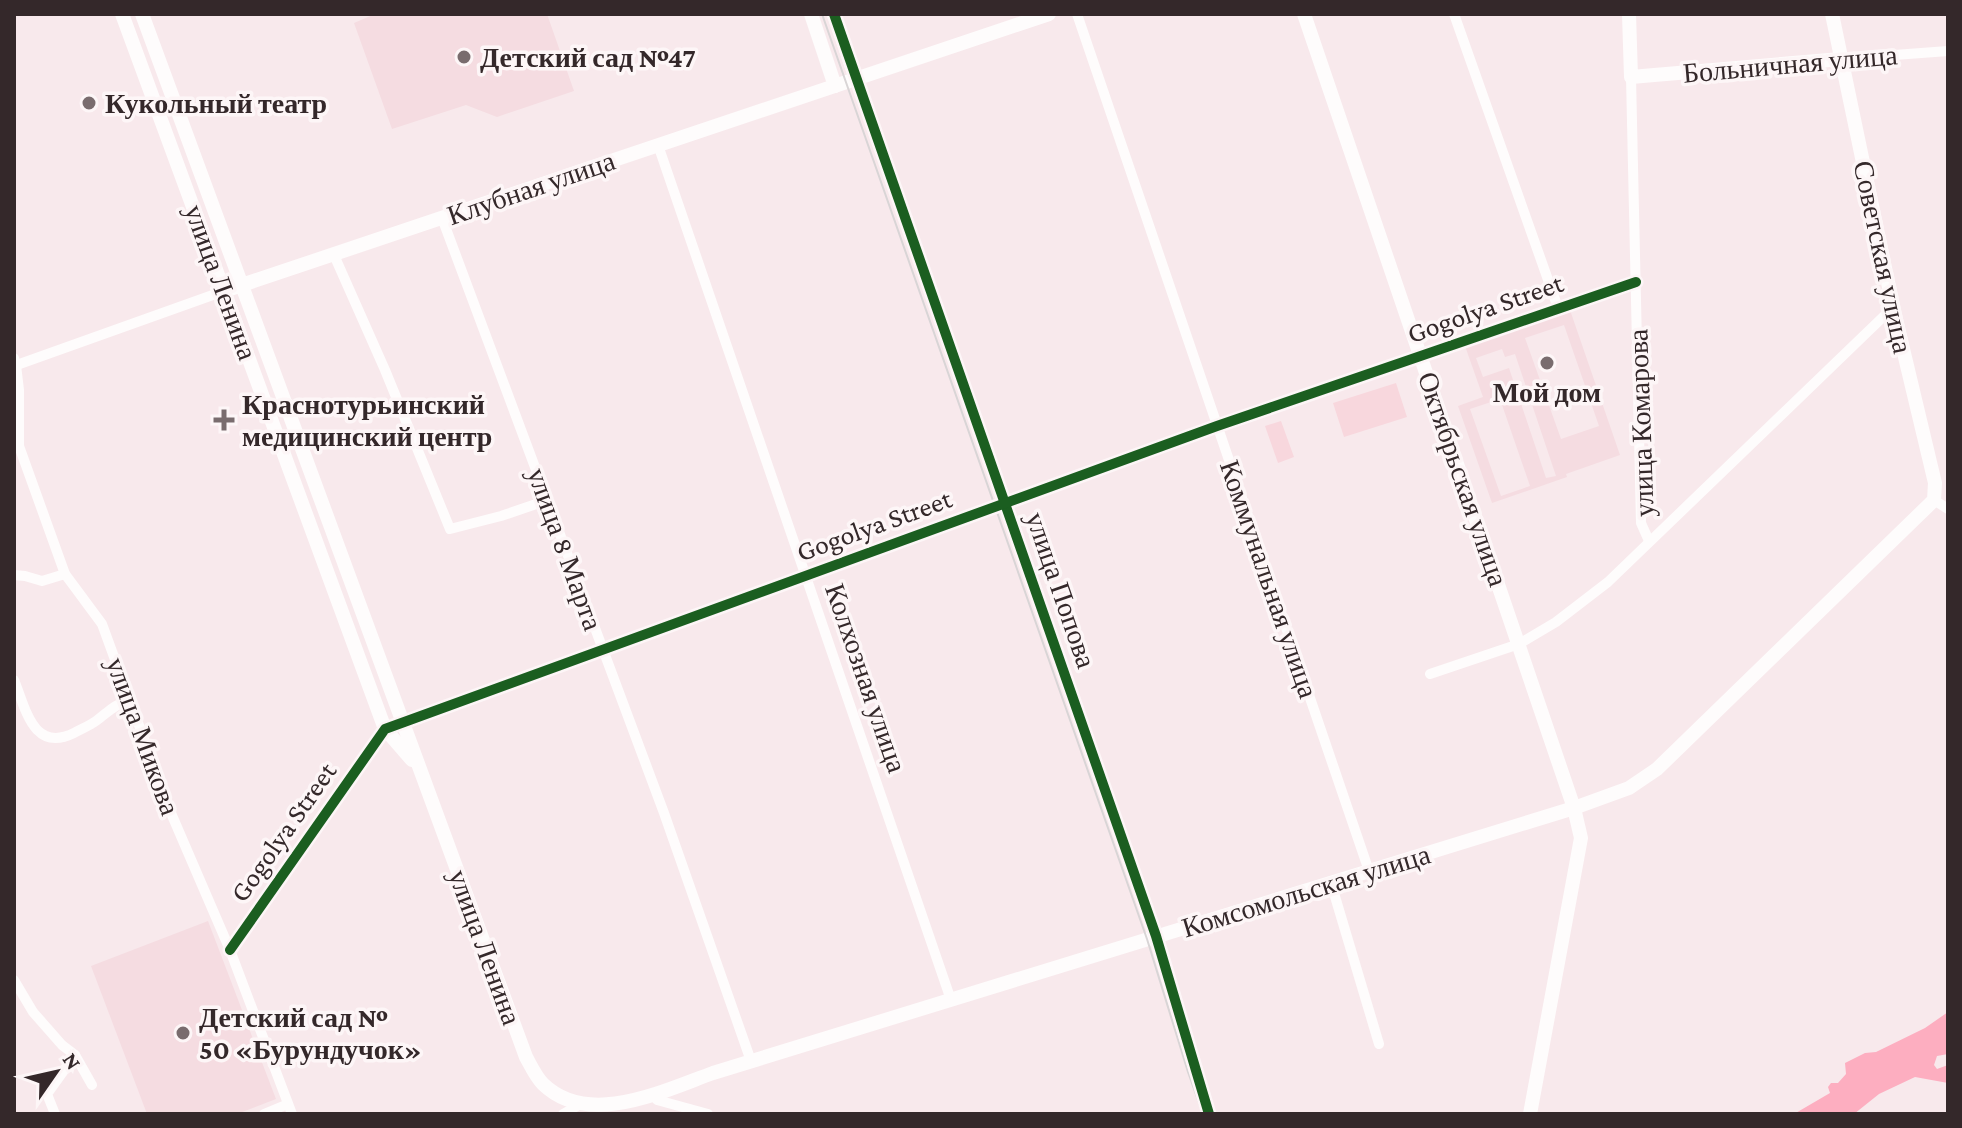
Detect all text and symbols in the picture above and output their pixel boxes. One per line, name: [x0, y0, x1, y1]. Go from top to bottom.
street label: Больничная улица: [1681, 39, 1899, 89]
place label: Детский сад №47: [480, 42, 696, 73]
marker: Детский сад №47: [455, 48, 473, 66]
place label: Кукольный театр: [105, 88, 327, 119]
marker: Кукольный театр: [80, 94, 98, 112]
street label: Клубная улица: [443, 145, 619, 231]
street label: Советская улица: [1847, 158, 1919, 357]
street label: улица Ленина: [179, 200, 264, 364]
street label: Gogolya Street: [1403, 267, 1568, 349]
street label: улица Комарова: [1622, 328, 1660, 518]
marker: Мой дом: [1538, 354, 1556, 372]
street label: Октябрьская улица: [1412, 368, 1514, 591]
place label: Мой дом: [1493, 377, 1601, 408]
place label: Краснотурьинский медицинский центр: [242, 389, 492, 452]
marker: Краснотурьинский медицинский центр: [213, 409, 235, 431]
street label: Коммунальная улица: [1214, 456, 1324, 702]
street label: улица 8 Марта: [521, 464, 609, 635]
street label: Gogolya Street: [792, 482, 956, 567]
street label: улица Попова: [1020, 508, 1102, 673]
street label: Колхозная улица: [819, 580, 913, 777]
street label: улица Микова: [100, 653, 186, 820]
street label: Gogolya Street: [224, 756, 343, 908]
street label: Комсомольская улица: [1178, 838, 1434, 944]
street label: улица Ленина: [443, 865, 528, 1029]
place label: Детский сад № 50 «Бурундучок»: [199, 1002, 422, 1065]
marker: Детский сад № 50 «Бурундучок»: [174, 1024, 192, 1042]
north arrow: [16, 1032, 96, 1112]
text: N: [58, 1048, 87, 1074]

